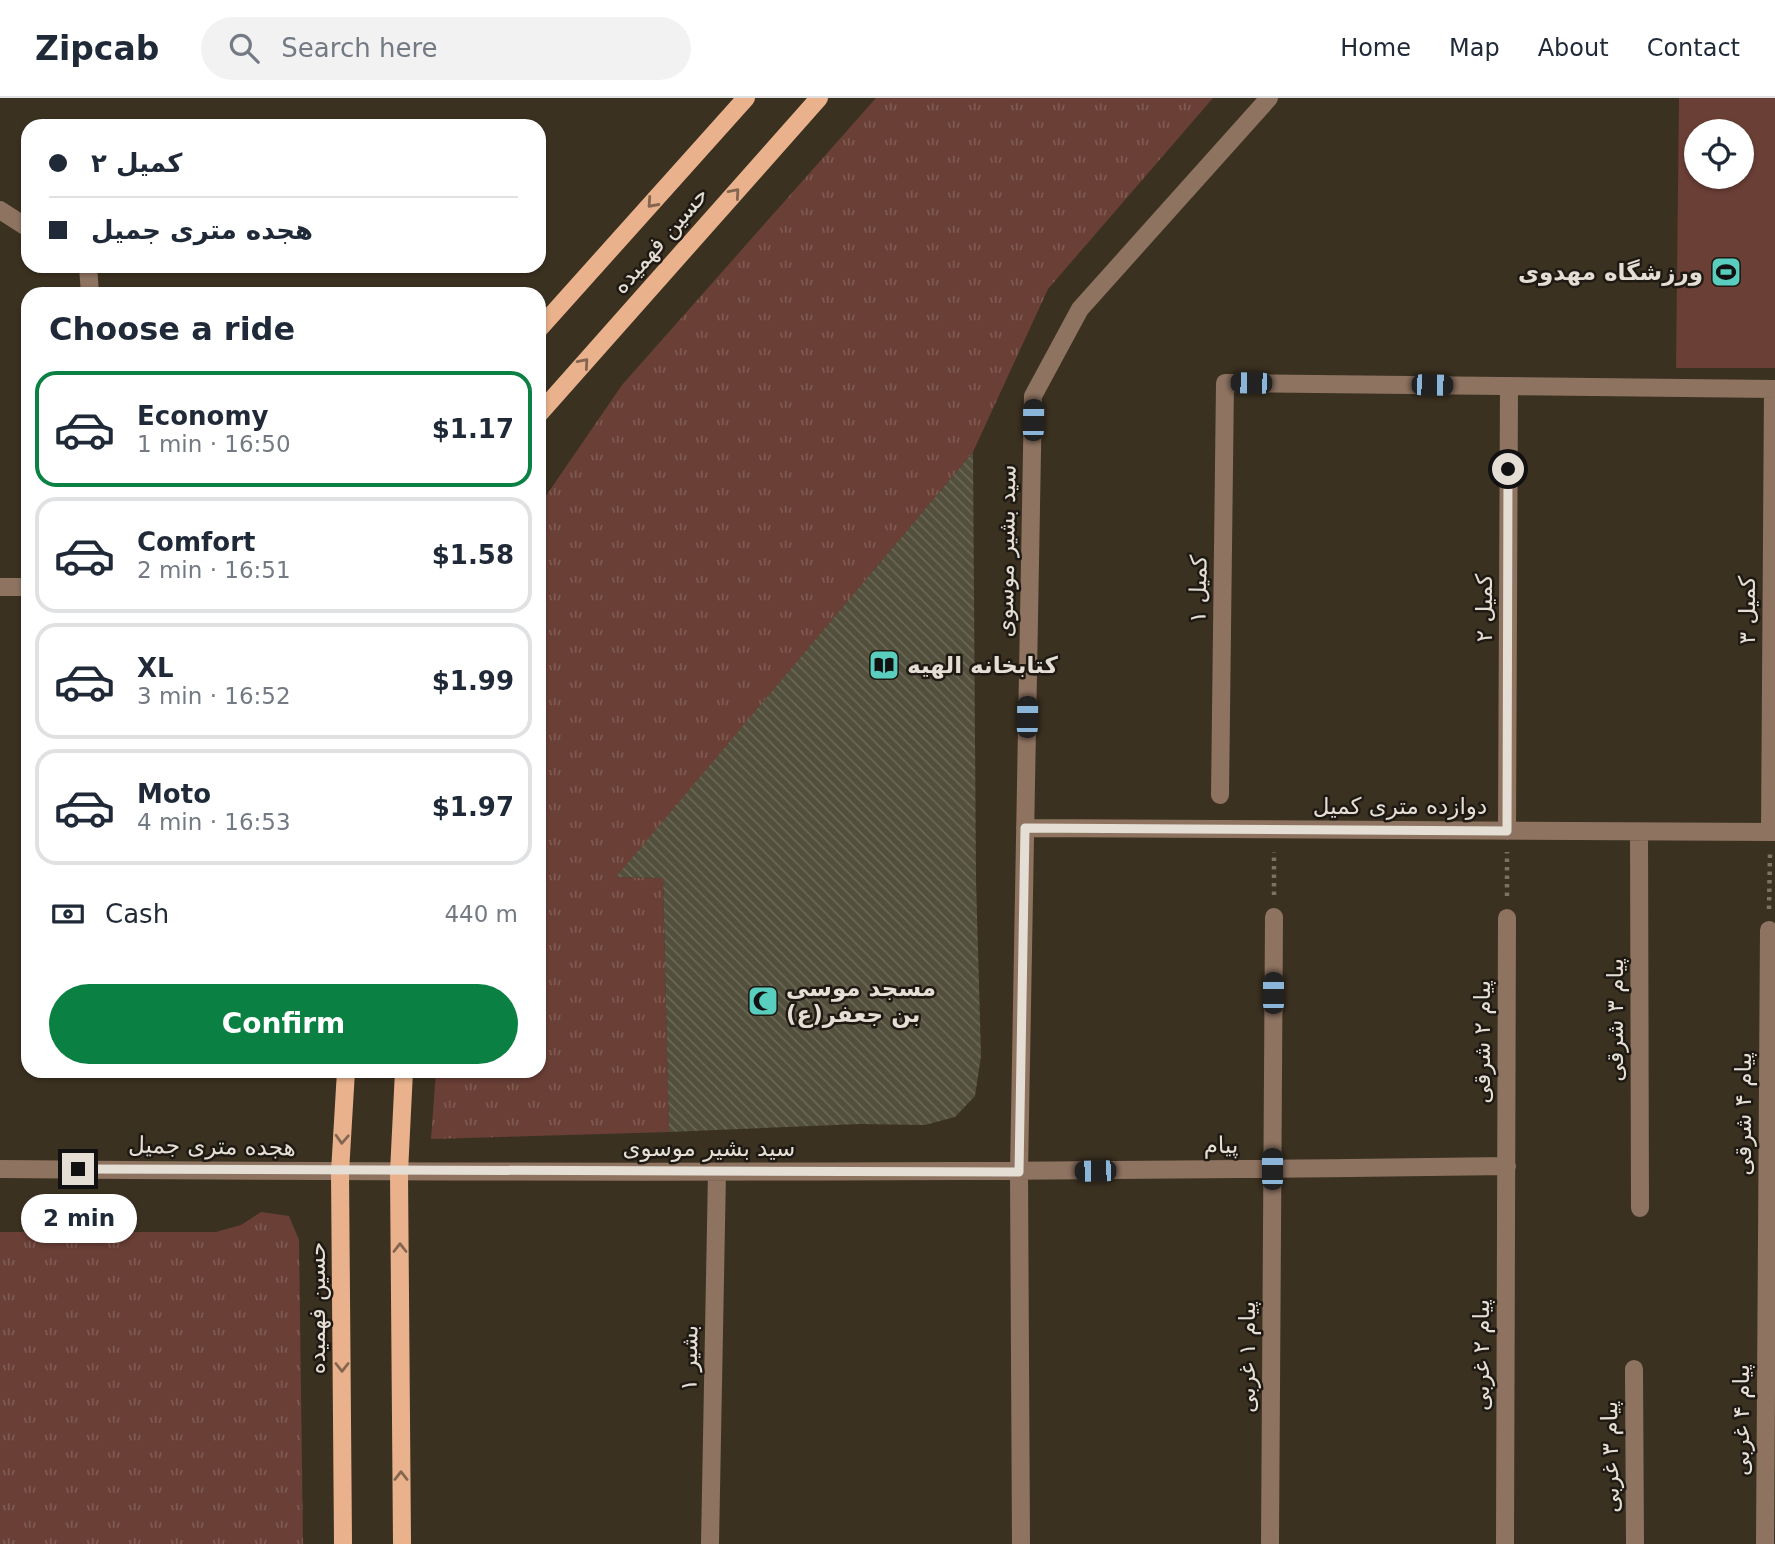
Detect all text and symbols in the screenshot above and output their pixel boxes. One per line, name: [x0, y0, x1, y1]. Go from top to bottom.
search box: [201, 17, 691, 80]
text: Zipcab: [35, 29, 159, 68]
icon: search: [225, 29, 263, 67]
text: Search here: [281, 33, 438, 63]
text: Home: [1340, 34, 1411, 62]
text: Map: [1449, 34, 1500, 62]
text: About: [1538, 34, 1609, 62]
text: Contact: [1647, 34, 1740, 62]
map controls: [1684, 119, 1754, 189]
button: locate: [1684, 119, 1754, 189]
text: کمیل ۲: [91, 148, 182, 178]
street label: حسین فهمیده: [607, 181, 714, 299]
one-way arrow: [727, 188, 739, 201]
one-way arrow: [647, 195, 660, 208]
text: هجده متری جمیل: [91, 215, 313, 245]
sports icon: ورزشگاه مهدوی: [1709, 255, 1743, 289]
place label: ورزشگاه مهدوی: [1518, 259, 1703, 286]
text: Choose a ride: [49, 310, 295, 348]
one-way arrow: [576, 358, 588, 371]
car: [1230, 372, 1273, 394]
car: [1411, 374, 1454, 396]
icon: car: [53, 398, 116, 461]
car: [1023, 399, 1044, 441]
text: Economy: [137, 401, 268, 431]
text: $1.17: [432, 414, 514, 444]
text: 1 min · 16:50: [137, 431, 291, 457]
route start: [1492, 453, 1524, 485]
street label: سید بشیر موسوی: [991, 464, 1022, 638]
icon: car: [53, 524, 116, 587]
text: Comfort: [137, 527, 255, 557]
text: $1.58: [432, 540, 514, 570]
street label: کمیل ۱: [1184, 555, 1212, 623]
text: 2 min · 16:51: [137, 557, 291, 583]
street label: کمیل ۲: [1471, 574, 1497, 642]
street label: کمیل ۳: [1734, 576, 1760, 644]
library icon: کتابخانه الهیه: [867, 648, 901, 682]
icon: car: [53, 650, 116, 713]
place label: کتابخانه الهیه: [907, 652, 1059, 679]
text: XL: [137, 653, 174, 683]
text: $1.99: [432, 666, 514, 696]
text: 3 min · 16:52: [137, 683, 291, 709]
car: [1017, 696, 1038, 738]
icon: car: [53, 776, 116, 839]
text: Moto: [137, 779, 211, 809]
text: $1.97: [432, 792, 514, 822]
street label: دوازده متری کمیل: [1313, 793, 1487, 820]
text: 4 min · 16:53: [137, 809, 291, 835]
icon: cash: [49, 895, 87, 933]
text: Cash: [105, 899, 169, 929]
text: 440 m: [444, 901, 518, 927]
street label: پیام ۳ شرقی: [1602, 958, 1629, 1082]
car: [1263, 972, 1284, 1014]
place label: مسجد موسی بن جعفر(ع): [786, 975, 936, 1028]
street label: پیام ۲ شرقی: [1469, 980, 1496, 1104]
button: Confirm: [49, 984, 518, 1064]
mosque icon: مسجد موسی بن جعفر(ع): [746, 984, 780, 1018]
street label: پیام ۴ شرقی: [1730, 1052, 1757, 1176]
street label: هجده متری جمیل: [128, 1132, 296, 1161]
street label: پیام: [1203, 1132, 1239, 1159]
one-way arrow: [335, 1134, 350, 1145]
street label: سید بشیر موسوی: [623, 1135, 795, 1162]
car: [1262, 1148, 1283, 1190]
route end: [62, 1153, 94, 1185]
car: [1074, 1160, 1117, 1182]
callout: 2 min: [20, 1194, 136, 1242]
text: 2 min: [43, 1205, 115, 1231]
street label: حسین فهمیده: [304, 1242, 331, 1374]
one-way arrow: [392, 1243, 408, 1253]
street label: پیام ۲ غربی: [1468, 1299, 1495, 1411]
street label: پیام ۱ غربی: [1234, 1301, 1261, 1413]
street label: بشیر ۱: [675, 1325, 704, 1391]
one-way arrow: [334, 1362, 350, 1372]
street label: پیام ۴ غربی: [1728, 1364, 1755, 1476]
street label: پیام ۳ غربی: [1596, 1401, 1625, 1513]
one-way arrow: [393, 1470, 409, 1481]

